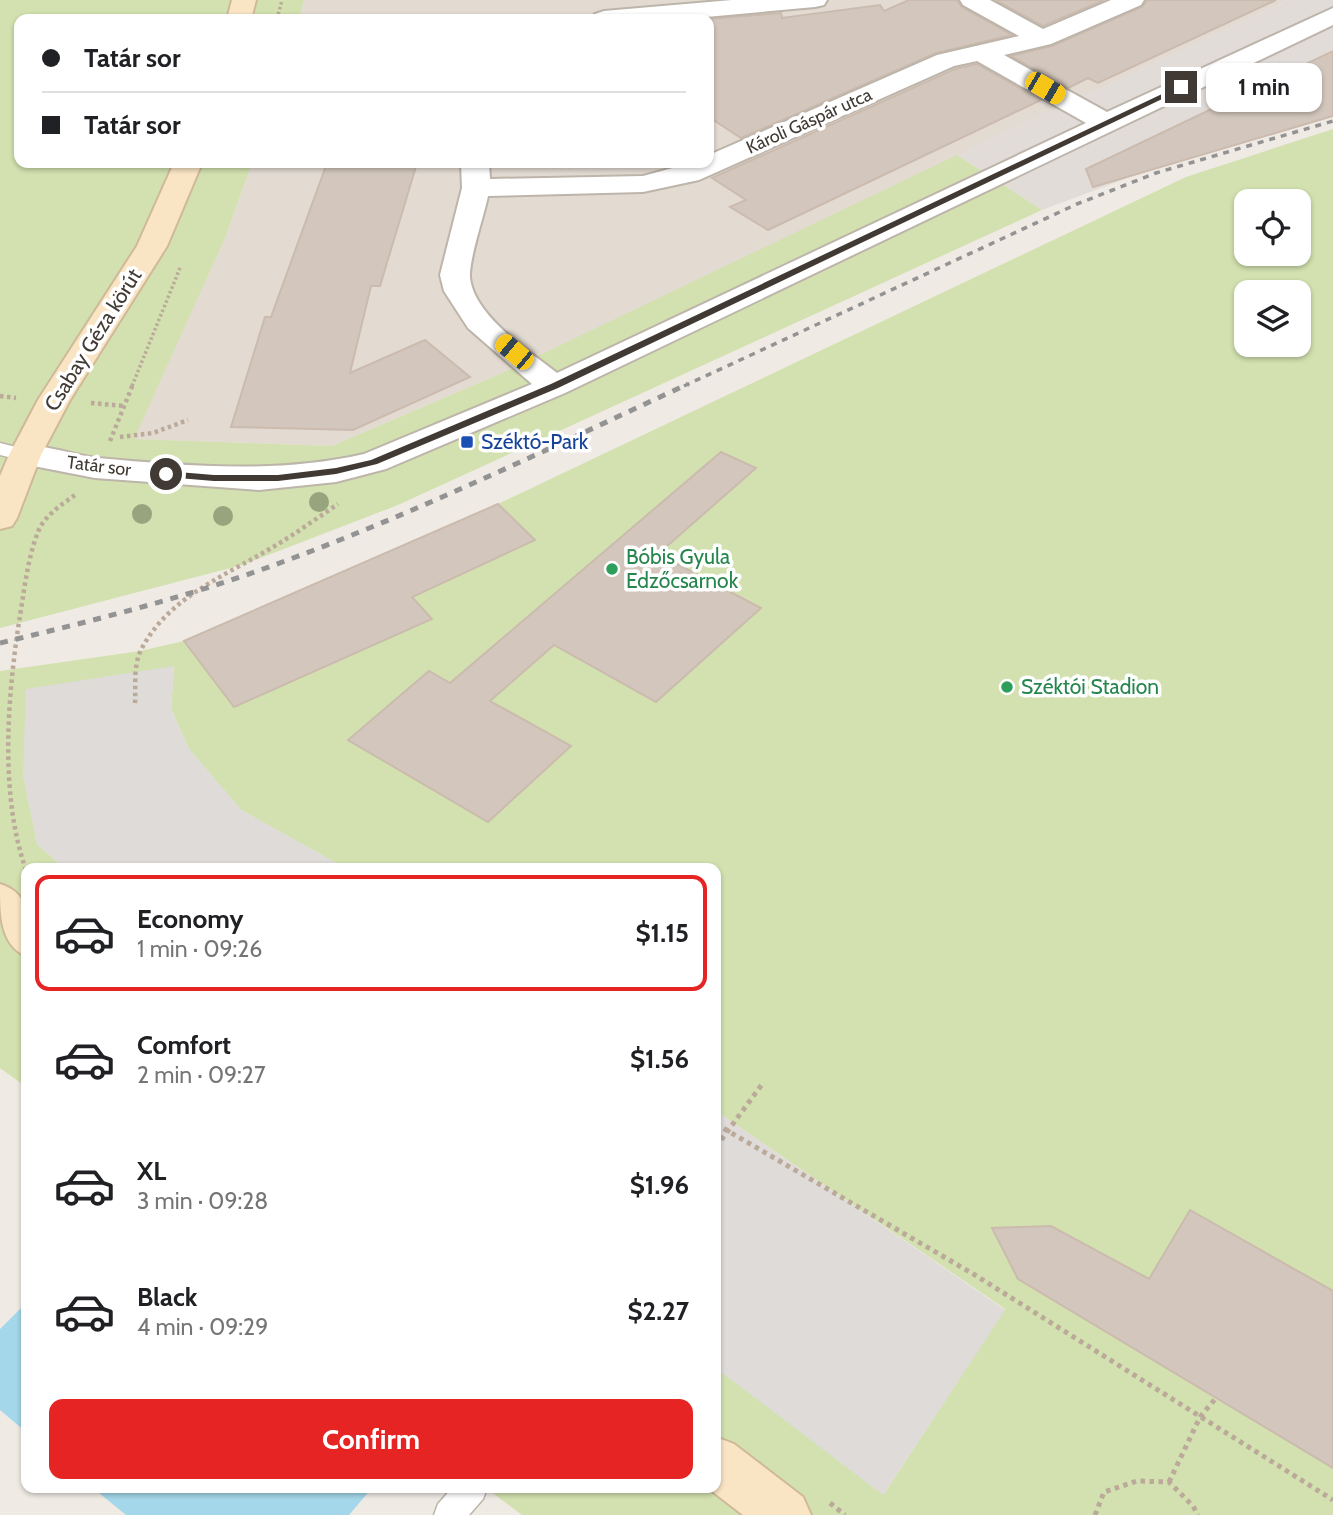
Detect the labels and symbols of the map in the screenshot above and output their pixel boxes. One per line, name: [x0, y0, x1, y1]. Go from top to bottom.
callout: 1 min: [1206, 62, 1321, 112]
car: [1022, 68, 1069, 108]
route end: [1165, 71, 1197, 103]
street label: Károli Gáspár utca: [743, 83, 876, 159]
street label: Csabay Géza körút: [39, 264, 146, 415]
car: [492, 330, 537, 374]
place label: Széktó-Park: [481, 429, 589, 454]
marker: Széktó-Park: [459, 434, 475, 450]
street label: Tatár sor: [66, 451, 133, 481]
route start: [150, 458, 182, 490]
place label: Bóbis Gyula Edzőcsarnok: [626, 544, 739, 593]
marker: Bóbis Gyula Edzőcsarnok: [604, 561, 620, 577]
place label: Széktói Stadion: [1021, 674, 1159, 699]
marker: Széktói Stadion: [999, 679, 1015, 695]

